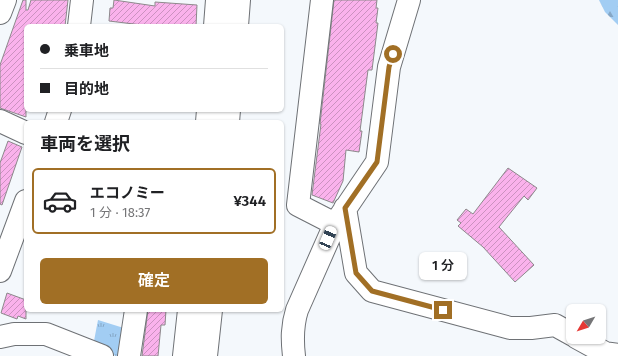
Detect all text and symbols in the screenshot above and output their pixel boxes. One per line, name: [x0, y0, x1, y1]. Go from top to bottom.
text: 乗車地: [64, 42, 109, 60]
route start: [384, 45, 402, 63]
text: 目的地: [64, 80, 109, 98]
text: 車両を選択: [40, 133, 130, 155]
icon: car: [42, 183, 78, 219]
text: エコノミー: [90, 184, 165, 202]
text: ¥344: [233, 192, 266, 210]
text: 1 分 · 18:37: [90, 205, 150, 220]
car: [318, 225, 338, 251]
callout: 1 分: [419, 252, 467, 280]
button: 確定: [40, 258, 268, 304]
text: 1 分: [432, 258, 454, 273]
route end: [434, 301, 452, 319]
north arrow: [566, 304, 606, 344]
map controls: [566, 304, 606, 344]

